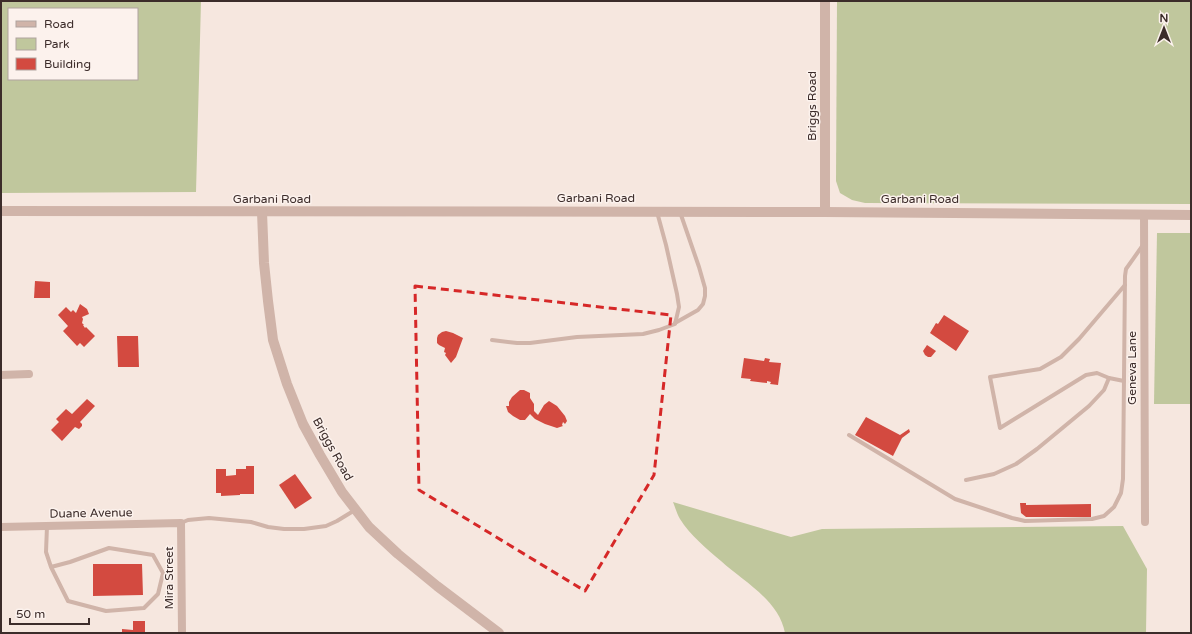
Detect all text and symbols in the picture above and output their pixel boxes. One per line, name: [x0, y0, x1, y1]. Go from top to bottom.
legend: [8, 8, 138, 80]
north arrow: [1144, 8, 1184, 48]
text: N: [1160, 12, 1168, 25]
text: Road: [44, 17, 74, 31]
text: Park: [44, 37, 70, 51]
text: Building: [44, 57, 91, 71]
street label: Briggs Road: [805, 71, 819, 141]
street label: Garbani Road: [557, 191, 635, 205]
street label: Garbani Road: [233, 192, 311, 206]
street label: Garbani Road: [881, 192, 959, 206]
street label: Geneva Lane: [1125, 331, 1139, 405]
street label: Briggs Road: [310, 415, 356, 483]
street label: Duane Avenue: [49, 505, 133, 521]
street label: Mira Street: [162, 546, 176, 610]
scale bar: [10, 600, 89, 626]
text: 50 m: [16, 607, 45, 621]

